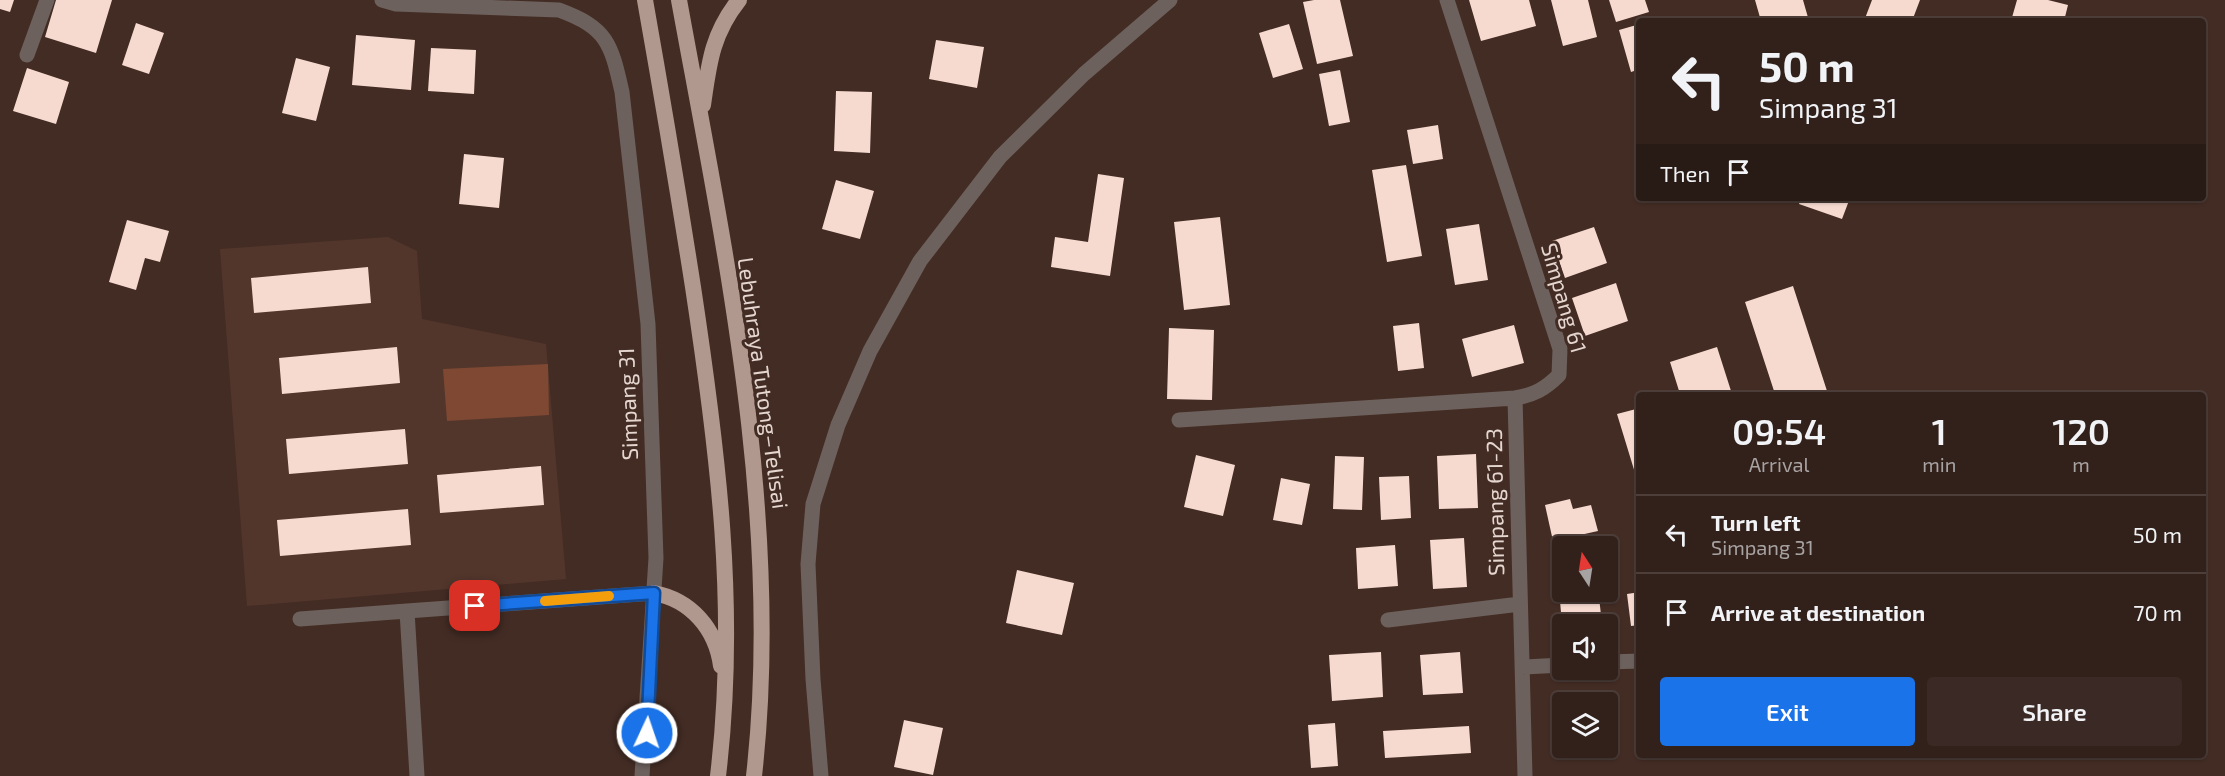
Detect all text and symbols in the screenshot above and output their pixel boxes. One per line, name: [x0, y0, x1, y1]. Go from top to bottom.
text: 50 m: [1759, 40, 1855, 90]
icon: left: [1660, 42, 1738, 120]
text: Simpang 31: [1759, 91, 1898, 123]
icon: arrive: [1722, 156, 1755, 189]
text: Then: [1660, 160, 1710, 186]
street label: Simpang 61: [1537, 240, 1593, 356]
street label: Lebuhraya Tutong–Telisai: [733, 255, 795, 510]
street label: Simpang 31: [612, 347, 642, 461]
text: 09:54: [1732, 409, 1826, 452]
text: 1: [1932, 409, 1947, 452]
text: 120: [2052, 409, 2110, 452]
street label: Simpang 61-23: [1480, 428, 1508, 576]
text: Arrival: [1749, 452, 1810, 476]
text: min: [1922, 452, 1956, 476]
text: m: [2072, 452, 2090, 476]
text: Turn left: [1711, 509, 1800, 535]
icon: left: [1660, 518, 1693, 551]
text: 50 m: [2133, 521, 2182, 547]
text: Simpang 31: [1711, 535, 1814, 559]
north arrow: [1552, 536, 1618, 602]
map controls: [1552, 536, 1618, 758]
pin: [449, 580, 500, 631]
icon: arrive: [458, 589, 491, 622]
icon: arrive: [1660, 596, 1693, 629]
text: Arrive at destination: [1711, 599, 1925, 625]
text: 70 m: [2133, 599, 2182, 625]
button: sound: [1552, 614, 1618, 680]
button: Exit: [1660, 677, 1915, 746]
button: Share: [1927, 677, 2182, 746]
button: layers: [1552, 692, 1618, 758]
position arrow: [615, 701, 679, 765]

